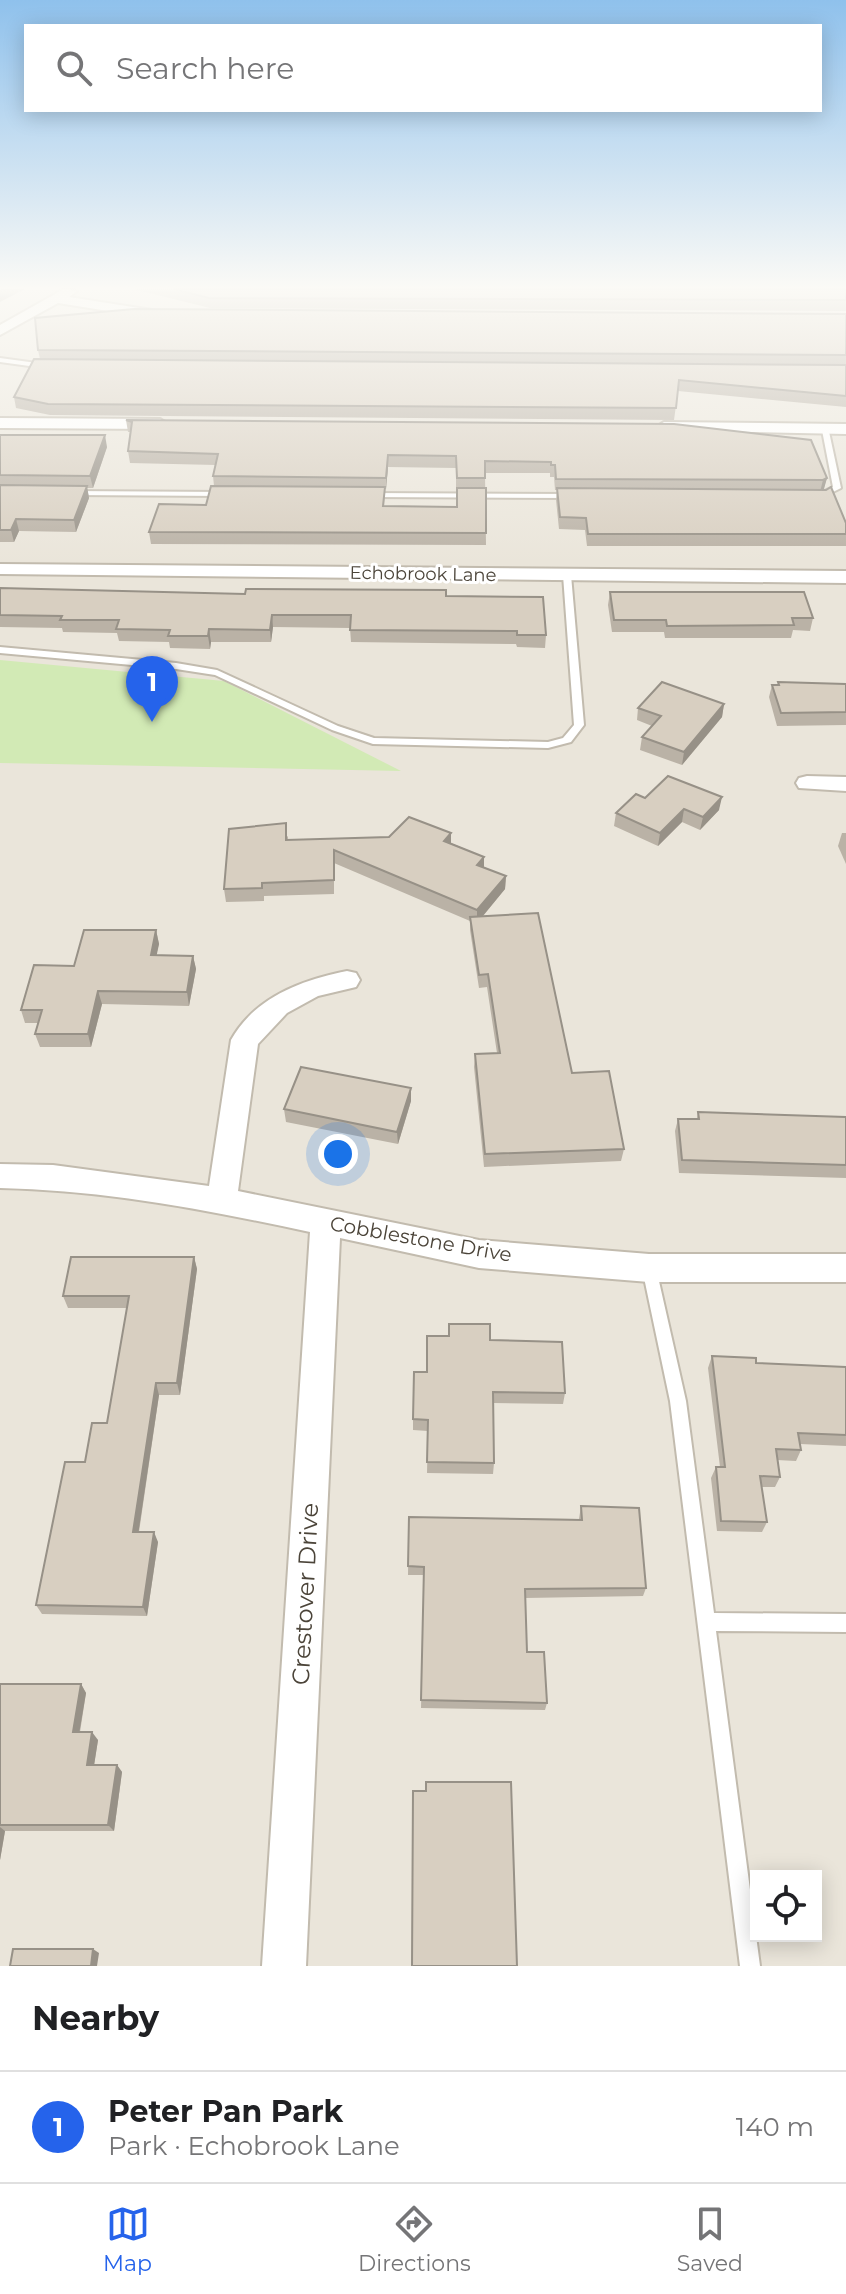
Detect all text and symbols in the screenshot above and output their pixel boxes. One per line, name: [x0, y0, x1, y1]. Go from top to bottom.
search box: [24, 24, 822, 112]
icon: search: [52, 46, 96, 90]
text: Search here: [116, 50, 294, 87]
street label: Echobrook Lane: [349, 562, 497, 586]
pin: 1: [126, 656, 178, 722]
your location: [318, 1134, 358, 1174]
street label: Cobblestone Drive: [328, 1211, 514, 1267]
street label: Crestover Drive: [286, 1502, 324, 1686]
map controls: [750, 1870, 822, 1942]
button: locate: [750, 1870, 822, 1942]
text: Nearby: [32, 1997, 159, 2039]
text: Peter Pan Park: [108, 2093, 343, 2130]
text: 1: [53, 2111, 63, 2143]
text: 140 m: [736, 2111, 814, 2143]
text: Park · Echobrook Lane: [108, 2130, 400, 2162]
tab: Map: [103, 2202, 152, 2277]
tab: Directions: [358, 2202, 471, 2277]
tab: Saved: [677, 2202, 743, 2277]

